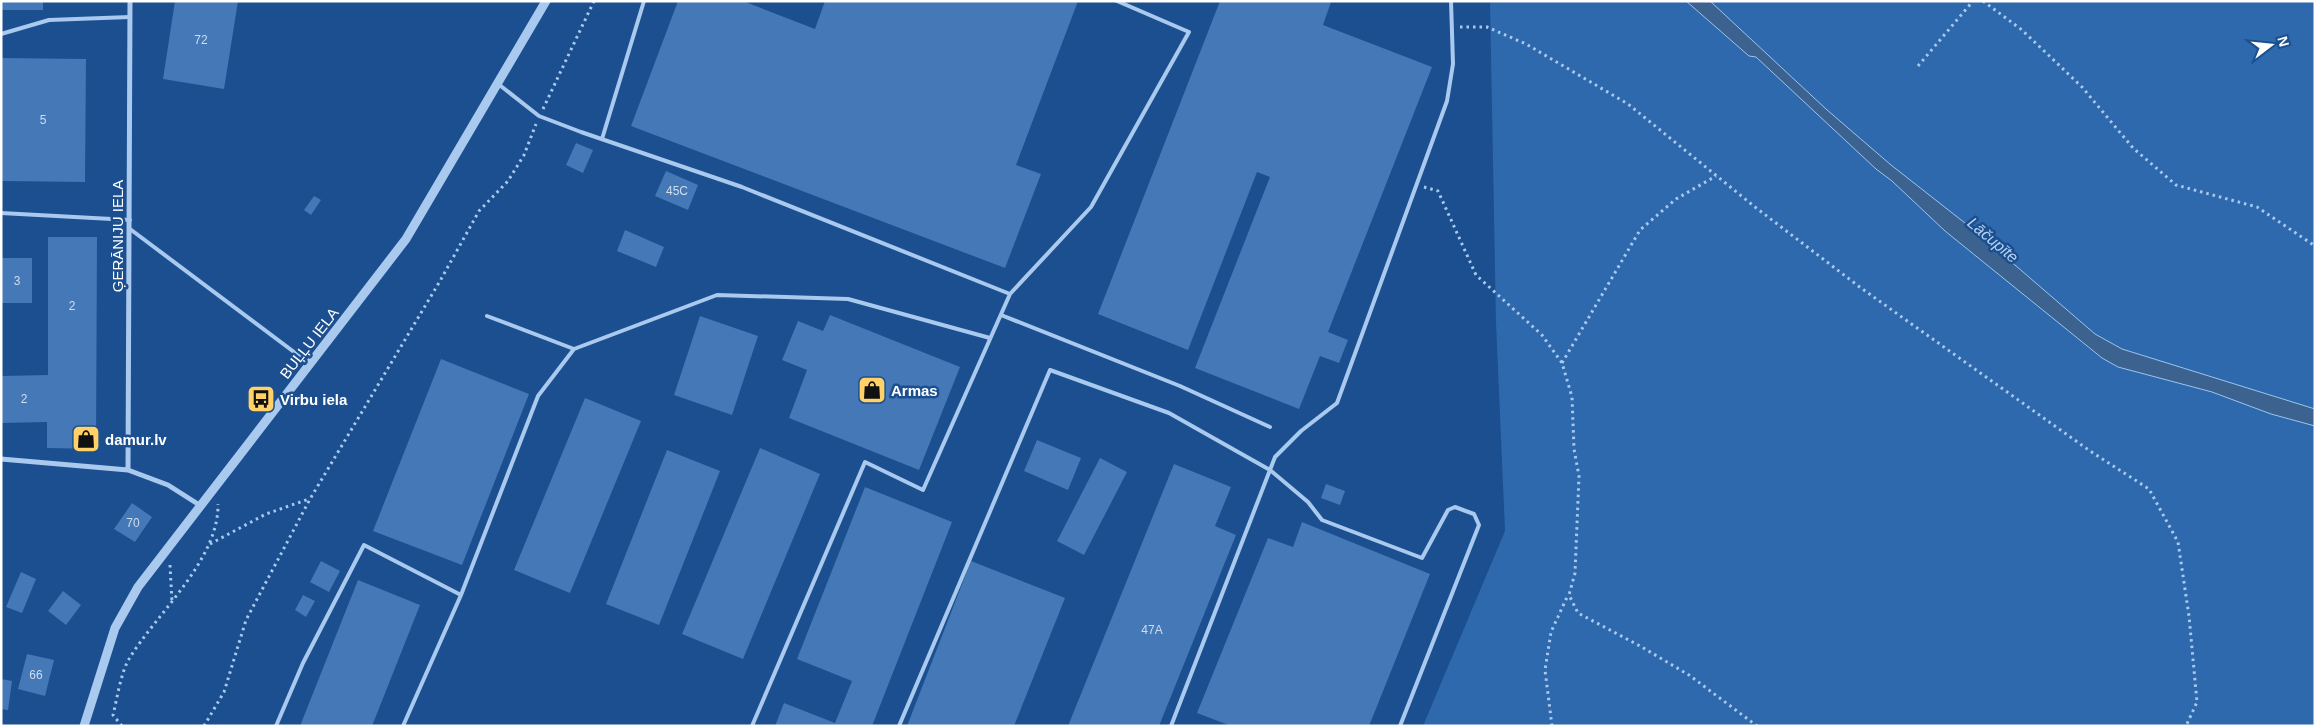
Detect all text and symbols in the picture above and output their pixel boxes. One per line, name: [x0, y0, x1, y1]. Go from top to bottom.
north arrow: [2246, 20, 2296, 70]
house number: 72: [194, 33, 208, 47]
text: N: [2274, 34, 2293, 48]
house number: 5: [40, 113, 47, 127]
street label: ĢERĀNIJU IELA: [109, 180, 126, 292]
house number: 45C: [666, 184, 688, 198]
water label: Lāčupīte: [1964, 214, 2022, 266]
house number: 3: [14, 274, 21, 288]
house number: 2: [69, 299, 76, 313]
street label: BUĻĻU IELA: [276, 304, 342, 382]
shop icon: Armas: [857, 375, 887, 405]
place label: Armas: [891, 382, 938, 399]
bus stop icon: Virbu iela: [246, 384, 276, 414]
place label: Virbu iela: [280, 391, 348, 408]
house number: 2: [21, 392, 28, 406]
shop icon: damur.lv: [71, 424, 101, 454]
place label: damur.lv: [105, 431, 167, 448]
house number: 70: [126, 516, 140, 530]
house number: 47A: [1141, 623, 1163, 637]
house number: 66: [29, 668, 43, 682]

